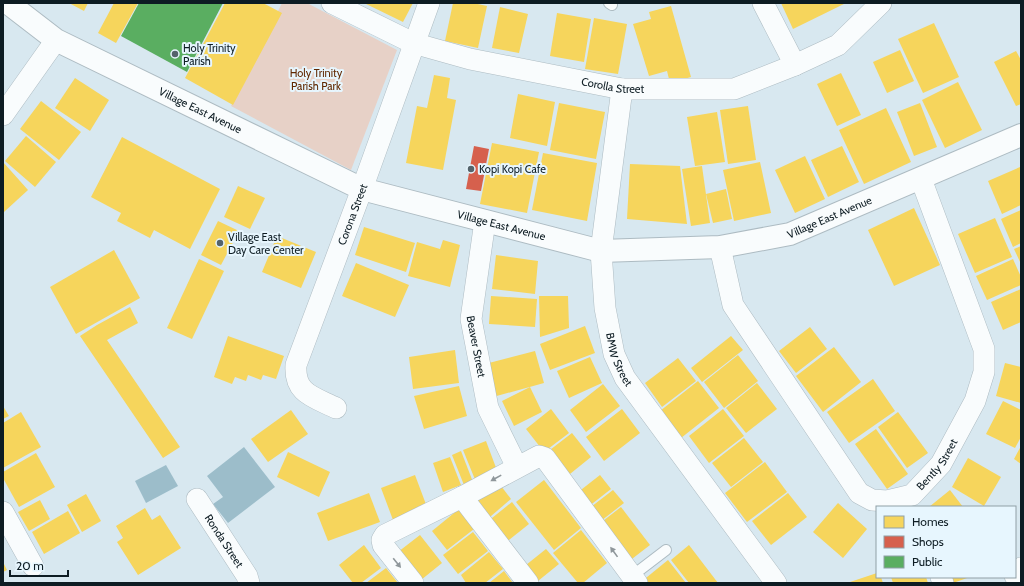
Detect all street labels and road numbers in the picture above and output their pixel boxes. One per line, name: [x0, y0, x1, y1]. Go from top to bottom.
street label: Corolla Street: [580, 74, 645, 96]
street label: Village East Avenue: [156, 84, 244, 137]
street label: Corona Street: [335, 182, 370, 247]
street label: Village East Avenue: [785, 193, 874, 241]
street label: Village East Avenue: [456, 207, 547, 243]
street label: Beaver Street: [464, 314, 489, 379]
street label: BMW Street: [603, 331, 636, 389]
street label: Bently Street: [913, 436, 960, 493]
street label: Ronda Street: [202, 512, 247, 571]

